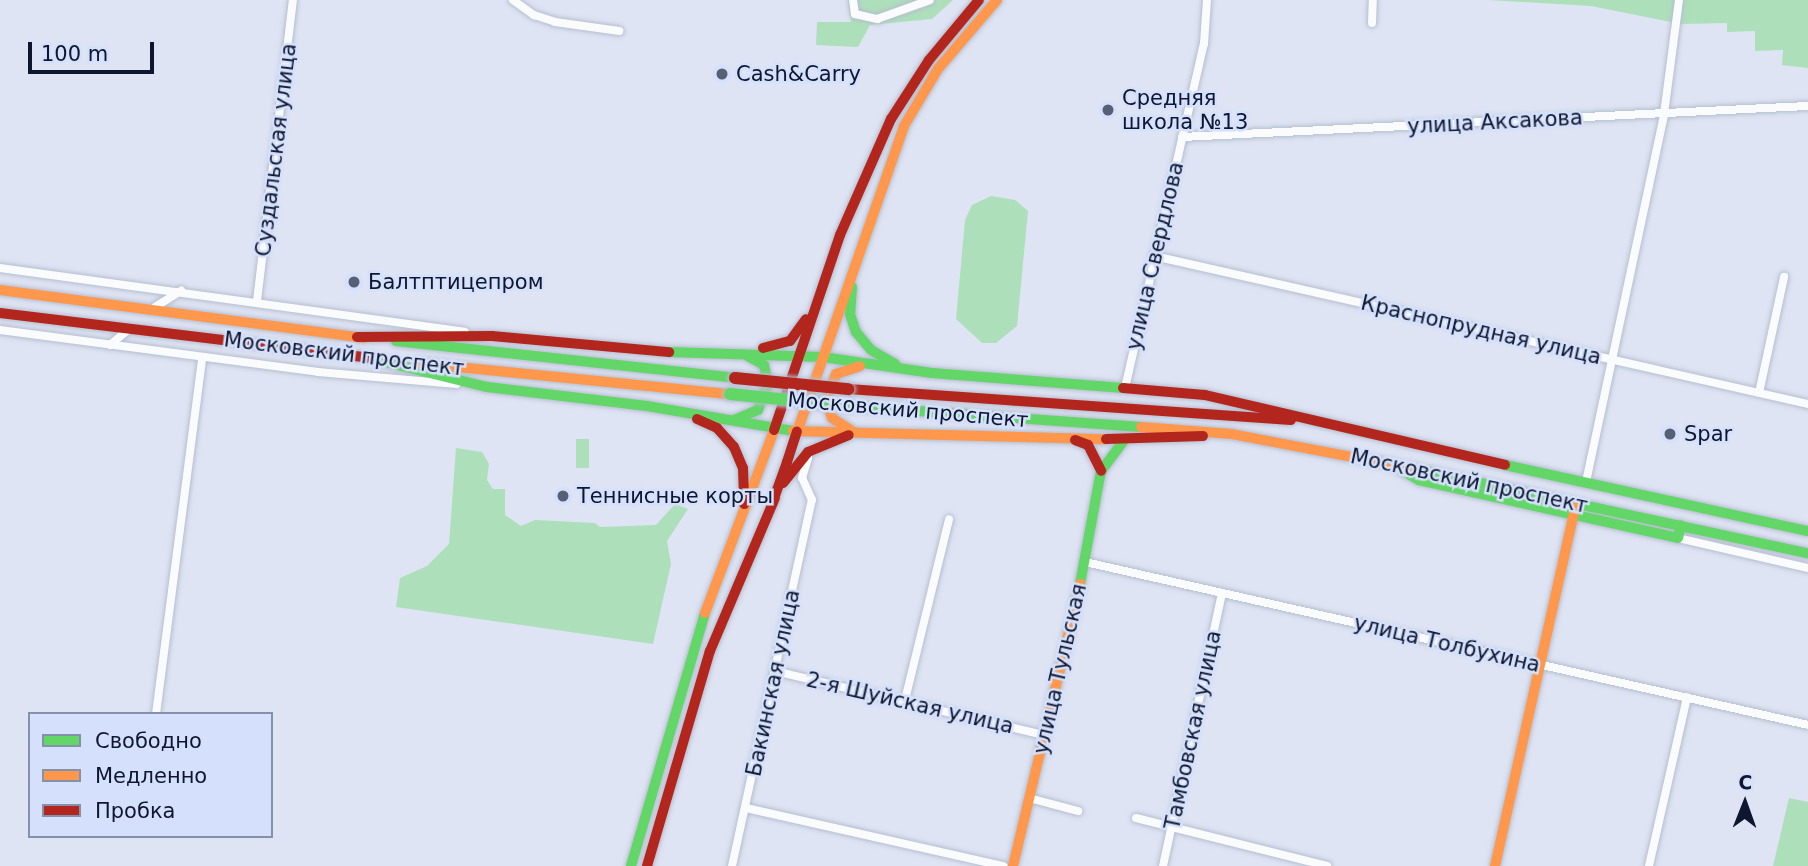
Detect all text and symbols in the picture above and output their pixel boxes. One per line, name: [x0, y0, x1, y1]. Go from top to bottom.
scale bar: [32, 28, 158, 72]
text: 100 m: [41, 42, 108, 66]
street label: Суздальская улица: [250, 42, 302, 258]
place label: Cash&Carry: [736, 61, 861, 87]
marker: Cash&Carry: [714, 66, 730, 82]
place label: Средняя школа №13: [1122, 85, 1248, 135]
marker: Средняя школа №13: [1100, 102, 1116, 118]
street label: улица Аксакова: [1407, 105, 1583, 139]
street label: улица Свердлова: [1121, 159, 1189, 353]
place label: Балтптицепром: [368, 269, 544, 295]
marker: Балтптицепром: [346, 274, 362, 290]
street label: Краснопрудная улица: [1358, 290, 1604, 370]
street label: Московский проспект: [223, 327, 465, 381]
street label: Московский проспект: [787, 387, 1029, 433]
place label: Spar: [1684, 421, 1732, 447]
marker: Spar: [1662, 426, 1678, 442]
street label: Московский проспект: [1348, 444, 1590, 518]
place label: Теннисные корты: [577, 483, 773, 509]
marker: Теннисные корты: [555, 488, 571, 504]
street label: улица Тульская: [1028, 581, 1092, 757]
street label: Бакинская улица: [741, 587, 805, 779]
street label: улица Толбухина: [1351, 610, 1543, 678]
street label: Тамбовская улица: [1160, 628, 1226, 832]
street label: 2-я Шуйская улица: [804, 667, 1016, 739]
legend: [28, 712, 273, 838]
text: Свободно: [95, 729, 202, 753]
text: Медленно: [95, 764, 207, 788]
north arrow: [1710, 768, 1780, 838]
text: С: [1738, 771, 1753, 793]
text: Пробка: [95, 799, 175, 823]

